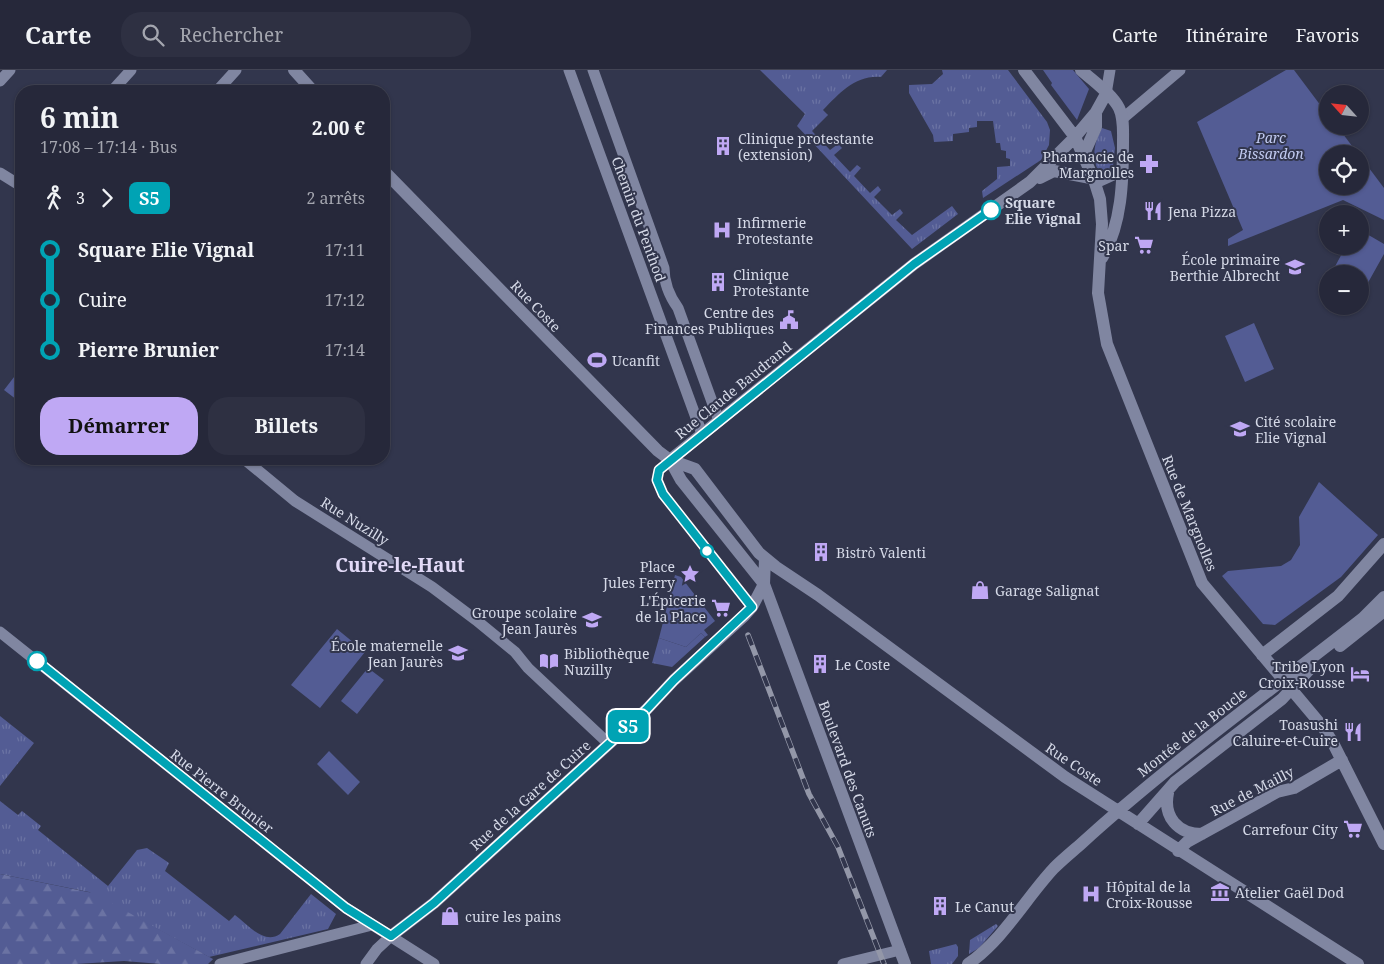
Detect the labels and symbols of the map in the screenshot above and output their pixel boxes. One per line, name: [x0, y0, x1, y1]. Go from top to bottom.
north arrow: [1319, 85, 1369, 135]
park label: Parc Bissardon: [1237, 128, 1304, 163]
place label: Clinique protestante (extension): [738, 129, 874, 164]
building icon: Clinique protestante (extension): [712, 135, 734, 157]
place label: Pharmacie de Margnolles: [1042, 147, 1134, 182]
pharmacy icon: Pharmacie de Margnolles: [1138, 153, 1160, 175]
street label: Chemin du Penthod: [608, 154, 671, 285]
place label: Square Elie Vignal: [1005, 193, 1081, 228]
marker: Square Elie Vignal: [981, 200, 1001, 220]
restaurant icon: Jena Pizza: [1142, 200, 1164, 222]
place label: Jena Pizza: [1167, 202, 1236, 221]
place label: Infirmerie Protestante: [737, 213, 813, 248]
hospital icon: Infirmerie Protestante: [711, 219, 733, 241]
supermarket icon: Spar: [1133, 234, 1155, 256]
place label: Spar: [1098, 236, 1129, 255]
place label: École primaire Berthie Albrecht: [1170, 250, 1280, 285]
school or university icon: École primaire Berthie Albrecht: [1284, 256, 1306, 278]
place label: Clinique Protestante: [733, 265, 809, 300]
building icon: Clinique Protestante: [707, 271, 729, 293]
street label: Rue Coste: [507, 276, 565, 336]
place label: Centre des Finances Publiques: [645, 303, 774, 338]
public building icon: Centre des Finances Publiques: [778, 309, 800, 331]
street label: Rue Claude Baudrand: [671, 337, 796, 443]
sports icon: Ucanfit: [586, 349, 608, 371]
place label: Ucanfit: [612, 351, 660, 370]
place label: Cité scolaire Elie Vignal: [1255, 412, 1336, 447]
school or university icon: Cité scolaire Elie Vignal: [1229, 418, 1251, 440]
street label: Rue de Margnolles: [1158, 452, 1222, 574]
street label: Rue Nuzilly: [317, 493, 393, 550]
building icon: Bistrò Valenti: [810, 541, 832, 563]
place label: Bistrò Valenti: [836, 543, 926, 562]
unlabelled marker: [700, 544, 714, 558]
district label: Cuire-le-Haut: [335, 552, 465, 578]
place label: Place Jules Ferry: [602, 557, 675, 592]
place icon: Place Jules Ferry: [679, 563, 701, 585]
shop icon: Garage Salignat: [969, 579, 991, 601]
place label: Garage Salignat: [995, 581, 1099, 600]
place label: L'Épicerie de la Place: [635, 591, 706, 626]
supermarket icon: L'Épicerie de la Place: [710, 597, 732, 619]
place label: Groupe scolaire Jean Jaurès: [472, 603, 577, 638]
school or university icon: Groupe scolaire Jean Jaurès: [581, 609, 603, 631]
place label: École maternelle Jean Jaurès: [331, 636, 443, 671]
school or university icon: École maternelle Jean Jaurès: [447, 642, 469, 664]
place label: Bibliothèque Nuzilly: [564, 644, 649, 679]
library icon: Bibliothèque Nuzilly: [538, 650, 560, 672]
unlabelled marker: [27, 651, 47, 671]
building icon: Le Coste: [809, 653, 831, 675]
place label: Le Coste: [835, 655, 890, 674]
place label: Tribe Lyon Croix-Rousse: [1259, 657, 1345, 692]
hotel icon: Tribe Lyon Croix-Rousse: [1349, 663, 1371, 685]
street label: Montée de la Boucle: [1133, 683, 1251, 781]
street label: Boulevard des Canuts: [814, 698, 882, 840]
line badge: S5: [606, 710, 650, 742]
place label: Toasushi Caluire-et-Cuire: [1233, 715, 1339, 750]
restaurant icon: Toasushi Caluire-et-Cuire: [1342, 721, 1364, 743]
street label: Rue de la Gare de Cuire: [466, 736, 594, 854]
street label: Rue Coste: [1042, 738, 1106, 790]
street label: Rue Pierre Brunier: [166, 745, 278, 838]
street label: Rue de Mailly: [1207, 762, 1297, 820]
supermarket icon: Carrefour City: [1342, 818, 1364, 840]
place label: Carrefour City: [1243, 820, 1338, 839]
place label: Hôpital de la Croix-Rousse: [1106, 877, 1192, 912]
museum icon: Atelier Gaël Dod: [1209, 881, 1231, 903]
hospital icon: Hôpital de la Croix-Rousse: [1080, 883, 1102, 905]
place label: Atelier Gaël Dod: [1235, 883, 1344, 902]
building icon: Le Canut: [929, 895, 951, 917]
place label: Le Canut: [955, 897, 1014, 916]
shop icon: cuire les pains: [439, 905, 461, 927]
place label: cuire les pains: [465, 907, 561, 926]

